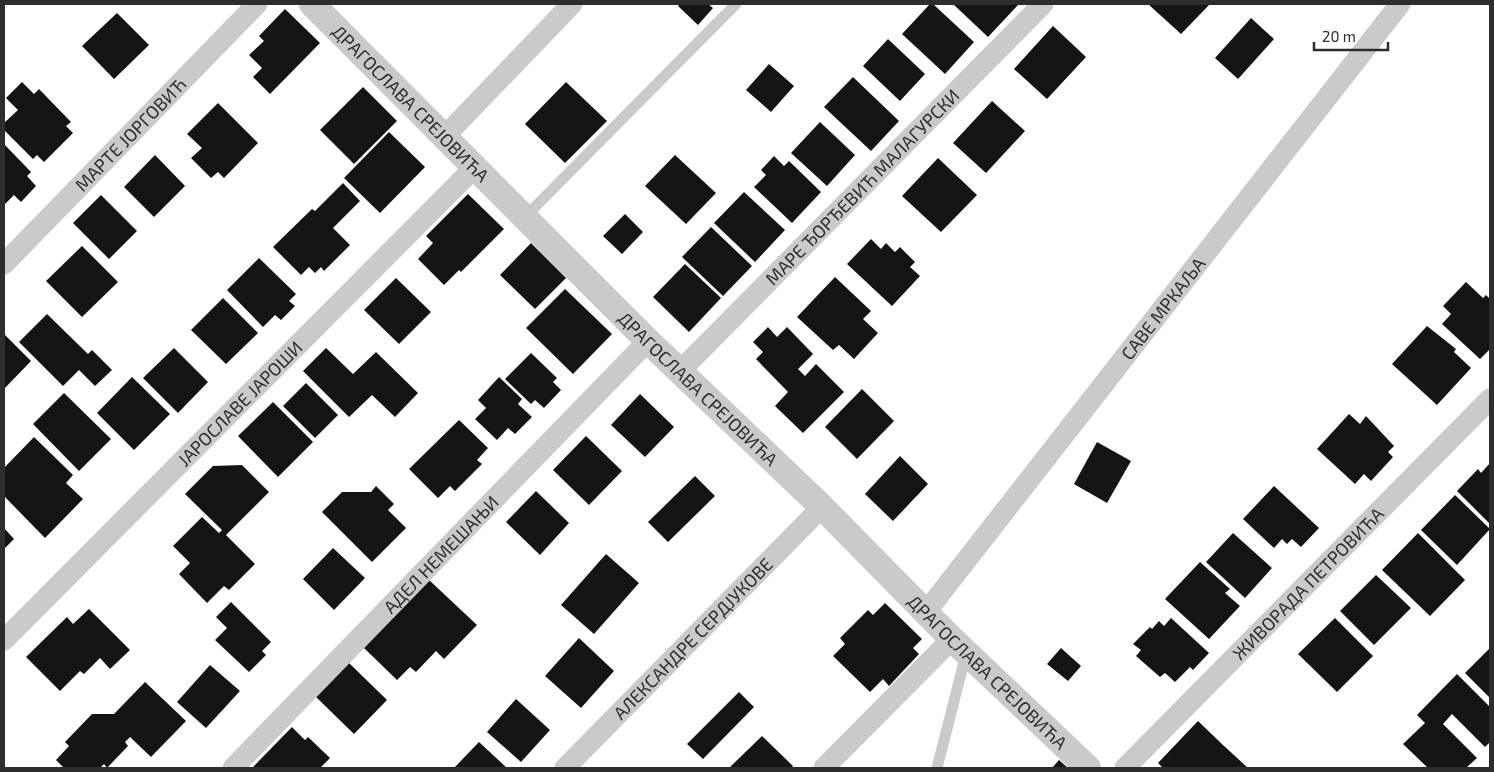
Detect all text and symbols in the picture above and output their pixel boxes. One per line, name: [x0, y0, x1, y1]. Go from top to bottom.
street label: ДРАГОСЛАВА СРЕЈОВИЋА: [328, 20, 494, 187]
scale bar: [1314, 20, 1388, 52]
text: 20 m: [1322, 27, 1356, 45]
street label: МАРТЕ ЈОРГОВИЋ: [70, 73, 190, 196]
street label: МАРЕ ЂОРЂЕВИЋ МАЛАГУРСКИ: [761, 84, 964, 289]
street label: САВЕ МРКАЉА: [1116, 252, 1210, 364]
street label: ДРАГОСЛАВА СРЕЈОВИЋА: [614, 307, 783, 471]
street label: ЈАРОСЛАВЕ ЈАРОШИ: [173, 336, 307, 470]
street label: АДЕЛ НЕМЕШАЊИ: [379, 491, 503, 618]
street label: ЖИВОРАДА ПЕТРОВИЋА: [1228, 502, 1389, 664]
street label: АЛЕКСАНДРЕ СЕРДЈУКОВЕ: [608, 553, 777, 724]
street label: ДРАГОСЛАВА СРЕЈОВИЋА: [903, 590, 1072, 754]

